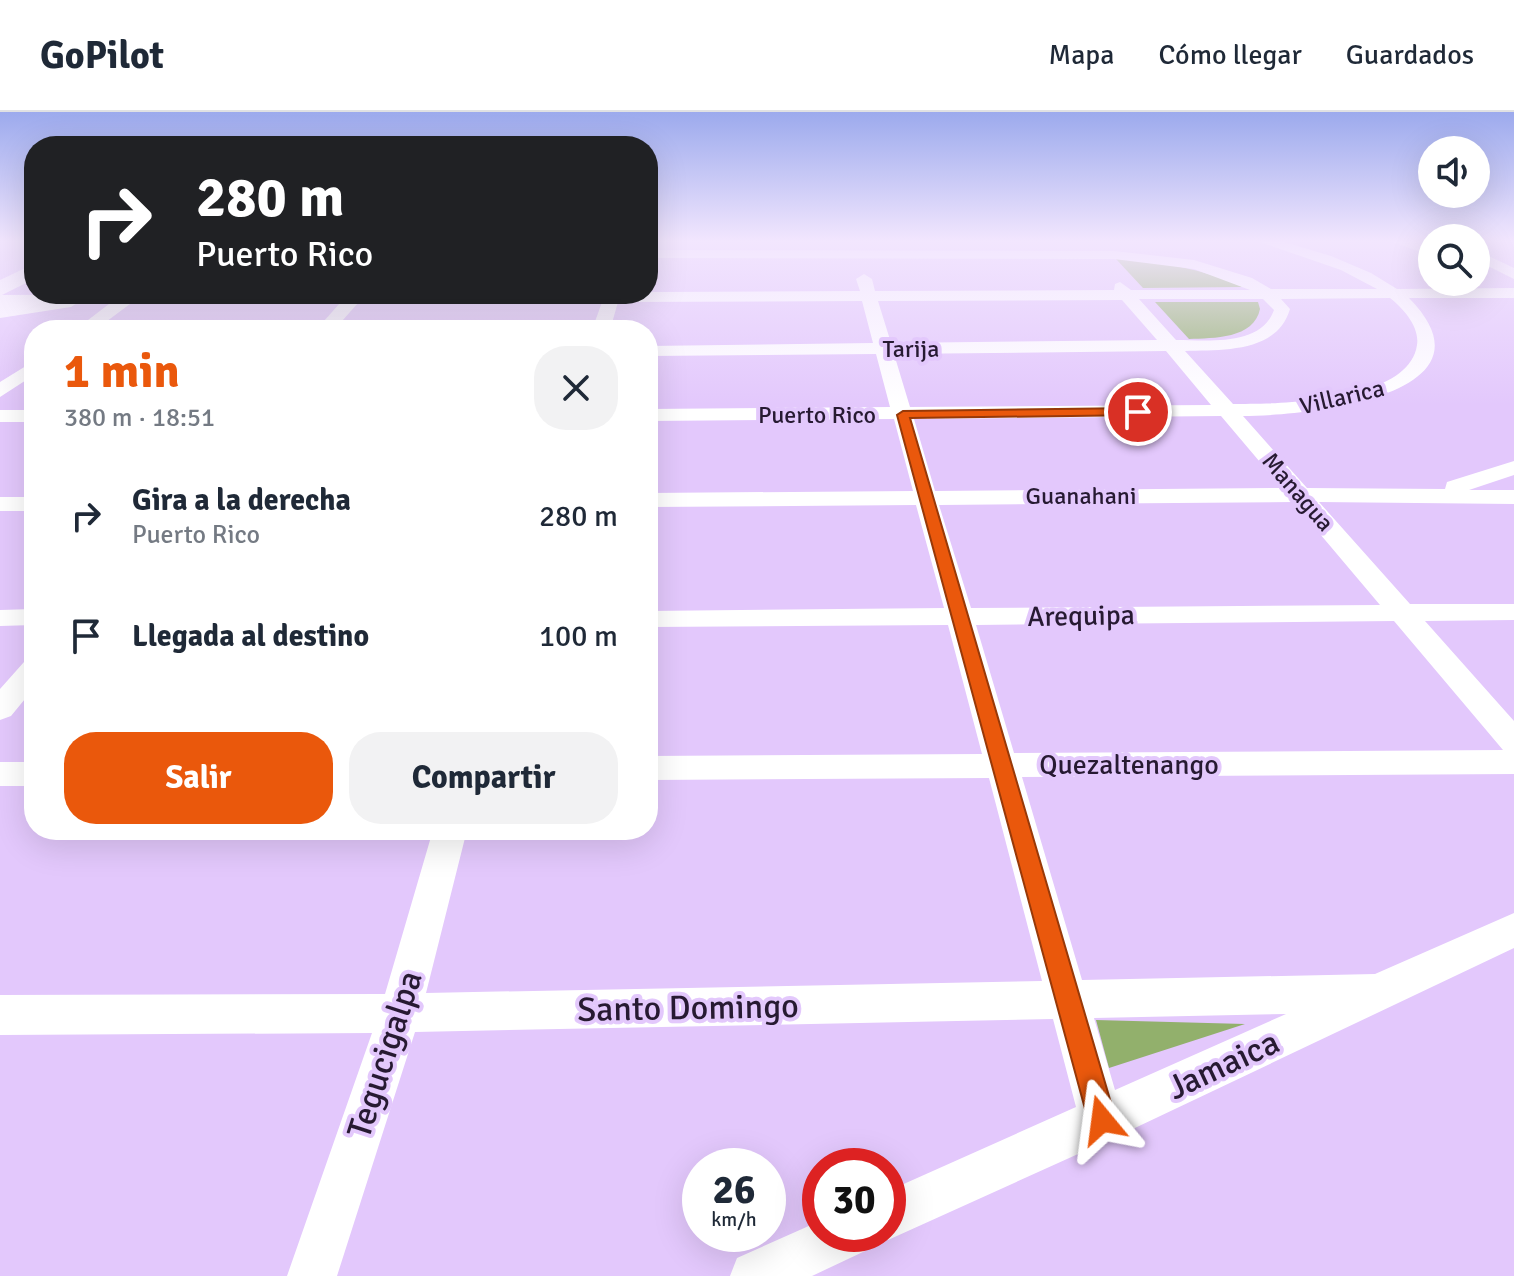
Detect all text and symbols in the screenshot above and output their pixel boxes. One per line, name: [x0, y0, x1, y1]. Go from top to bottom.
text: GoPilot: [40, 32, 164, 79]
text: Mapa: [1049, 38, 1114, 72]
text: Cómo llegar: [1158, 38, 1302, 72]
text: Guardados: [1346, 38, 1474, 72]
map controls: [1418, 136, 1490, 296]
button: sound: [1418, 136, 1490, 208]
text: 280 m: [196, 163, 344, 232]
icon: right: [64, 168, 168, 272]
button: search: [1418, 224, 1490, 296]
text: Puerto Rico: [196, 232, 373, 277]
street label: Tarija: [883, 334, 939, 364]
text: 1 min: [64, 342, 180, 401]
button: close: [534, 346, 618, 430]
street label: Villarica: [1297, 373, 1387, 421]
pin: [1104, 378, 1172, 446]
icon: arrive: [1116, 390, 1160, 434]
street label: Puerto Rico: [758, 400, 876, 430]
text: 380 m · 18:51: [64, 402, 215, 434]
street label: Managua: [1256, 446, 1340, 538]
street label: Guanahani: [1026, 481, 1136, 511]
text: Gira a la derecha: [132, 482, 351, 519]
icon: right: [64, 494, 108, 538]
text: 280 m: [539, 498, 618, 535]
text: Puerto Rico: [132, 519, 260, 551]
street label: Arequipa: [1027, 598, 1135, 634]
icon: arrive: [64, 614, 108, 658]
text: Llegada al destino: [132, 618, 369, 655]
text: 100 m: [539, 618, 618, 655]
button: Salir: [64, 732, 333, 824]
button: Compartir: [349, 732, 618, 824]
street label: Quezaltenango: [1039, 748, 1219, 782]
street label: Tegucigalpa: [338, 965, 432, 1143]
street label: Santo Domingo: [577, 985, 799, 1031]
street label: Jamaica: [1161, 1021, 1286, 1109]
position arrow: [1060, 1078, 1144, 1162]
speed limit sign: 30: [802, 1148, 906, 1252]
text: 26: [712, 1165, 756, 1215]
text: km/h: [711, 1207, 757, 1232]

